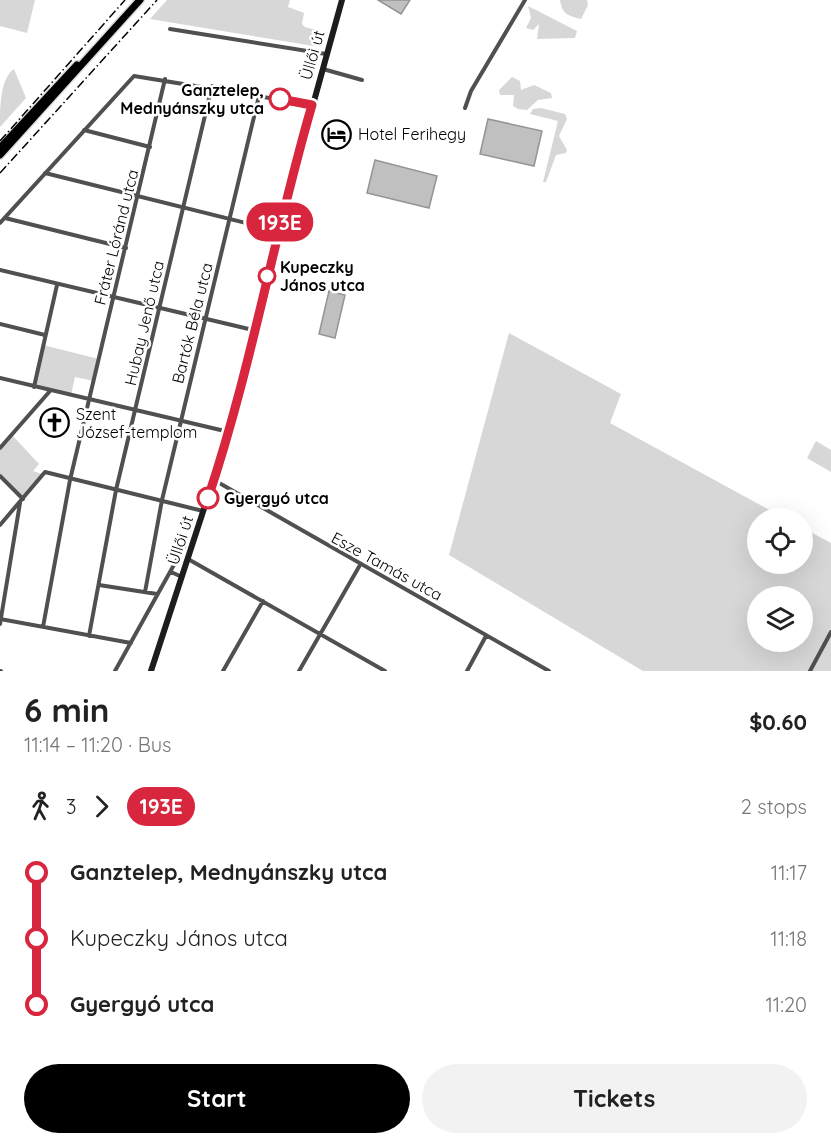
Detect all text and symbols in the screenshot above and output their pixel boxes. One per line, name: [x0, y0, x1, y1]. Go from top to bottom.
street label: Üllői út: [295, 28, 329, 82]
place label: Ganztelep, Mednyánszky utca: [120, 80, 264, 118]
marker: Ganztelep, Mednyánszky utca: [269, 88, 291, 110]
hotel icon: Hotel Ferihegy: [321, 118, 353, 150]
place label: Hotel Ferihegy: [358, 124, 466, 144]
street label: Fráter Lóránd utca: [89, 167, 143, 307]
line badge: 193E: [238, 202, 322, 242]
text: 193E: [258, 209, 302, 235]
place label: Kupeczky János utca: [280, 257, 365, 295]
street label: Hubay Jenő utca: [120, 259, 168, 387]
street label: Bartók Béla utca: [167, 260, 217, 386]
marker: Kupeczky János utca: [258, 267, 276, 285]
place label: Szent József-templom: [76, 404, 197, 442]
church icon: Szent József-templom: [39, 407, 71, 439]
marker: Gyergyó utca: [197, 487, 219, 509]
place label: Gyergyó utca: [224, 488, 329, 508]
map controls: [747, 508, 813, 652]
button: locate: [747, 508, 813, 574]
street label: Üllői út: [163, 513, 197, 567]
street label: Esze Tamás utca: [328, 527, 446, 605]
button: layers: [747, 586, 813, 652]
text: 6 min: [24, 689, 109, 730]
text: $0.60: [749, 708, 807, 736]
text: 11:14 – 11:20 · Bus: [24, 732, 171, 757]
icon: walk: [24, 790, 57, 823]
icon: forward: [85, 790, 118, 823]
text: 193E: [139, 793, 183, 819]
text: 3: [66, 794, 76, 819]
text: 2 stops: [741, 794, 807, 819]
text: Ganztelep, Mednyánszky utca: [70, 858, 387, 886]
text: 11:17: [771, 860, 807, 885]
text: Kupeczky János utca: [70, 924, 288, 952]
text: 11:18: [770, 926, 807, 951]
text: Gyergyó utca: [70, 990, 214, 1018]
text: 11:20: [765, 992, 807, 1017]
button: Start: [24, 1064, 410, 1133]
button: Tickets: [422, 1064, 807, 1133]

